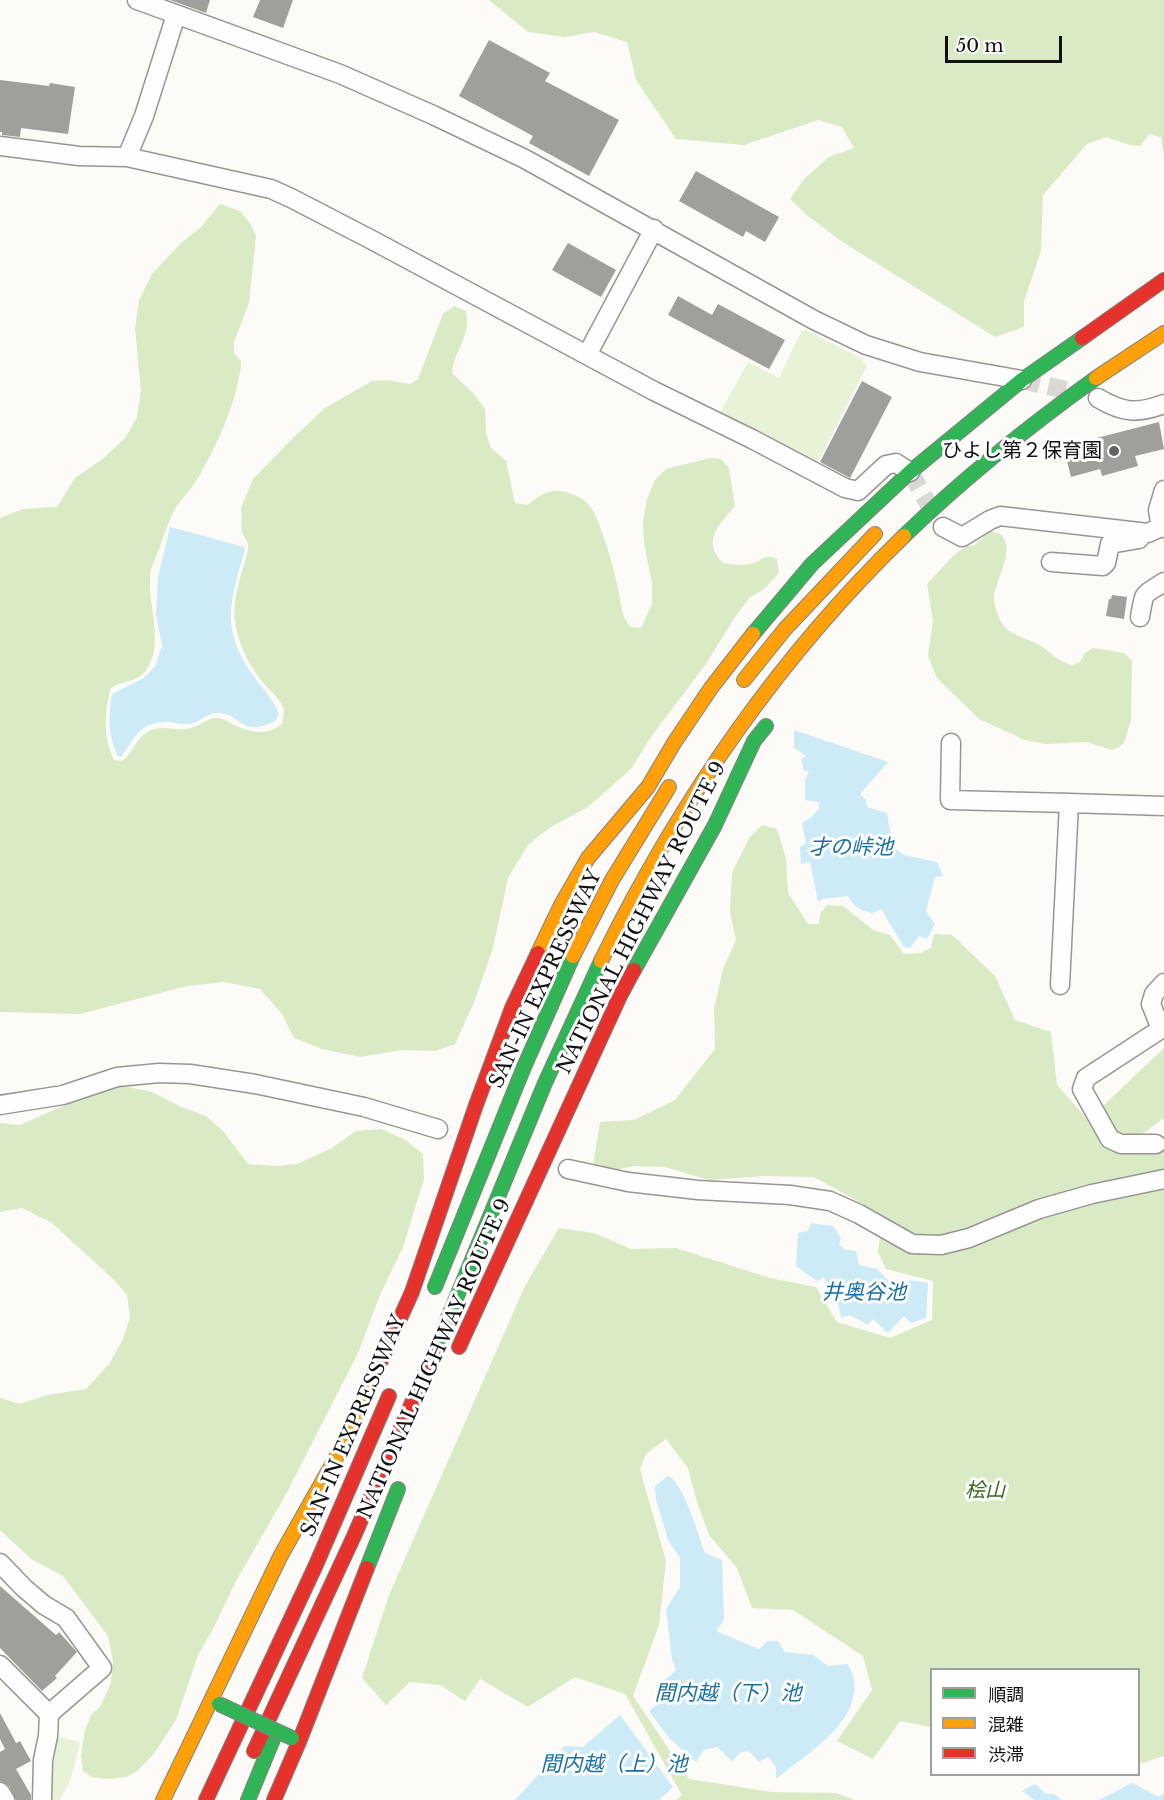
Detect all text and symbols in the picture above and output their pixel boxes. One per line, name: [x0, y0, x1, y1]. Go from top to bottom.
scale bar: [948, 24, 1065, 62]
text: 50 m: [956, 35, 1004, 57]
place label: ひよし第２保育園: [942, 439, 1102, 463]
marker: ひよし第２保育園: [1107, 444, 1121, 458]
street label: NATIONAL HIGHWAY ROUTE 9: [552, 758, 732, 1078]
water label: 才の峠池: [809, 835, 893, 861]
street label: SAN-IN EXPRESSWAY: [485, 866, 607, 1092]
street label: NATIONAL HIGHWAY ROUTE 9: [353, 1195, 517, 1523]
water label: 井奥谷池: [822, 1280, 906, 1306]
street label: SAN-IN EXPRESSWAY: [296, 1312, 412, 1540]
park label: 桧山: [965, 1479, 1005, 1503]
legend: [930, 1668, 1140, 1776]
water label: 間内越（下）池: [655, 1681, 801, 1707]
text: 順調: [988, 1684, 1024, 1706]
text: 混雑: [988, 1714, 1024, 1736]
text: 渋滞: [988, 1744, 1024, 1766]
water label: 間内越（上）池: [541, 1752, 687, 1778]

